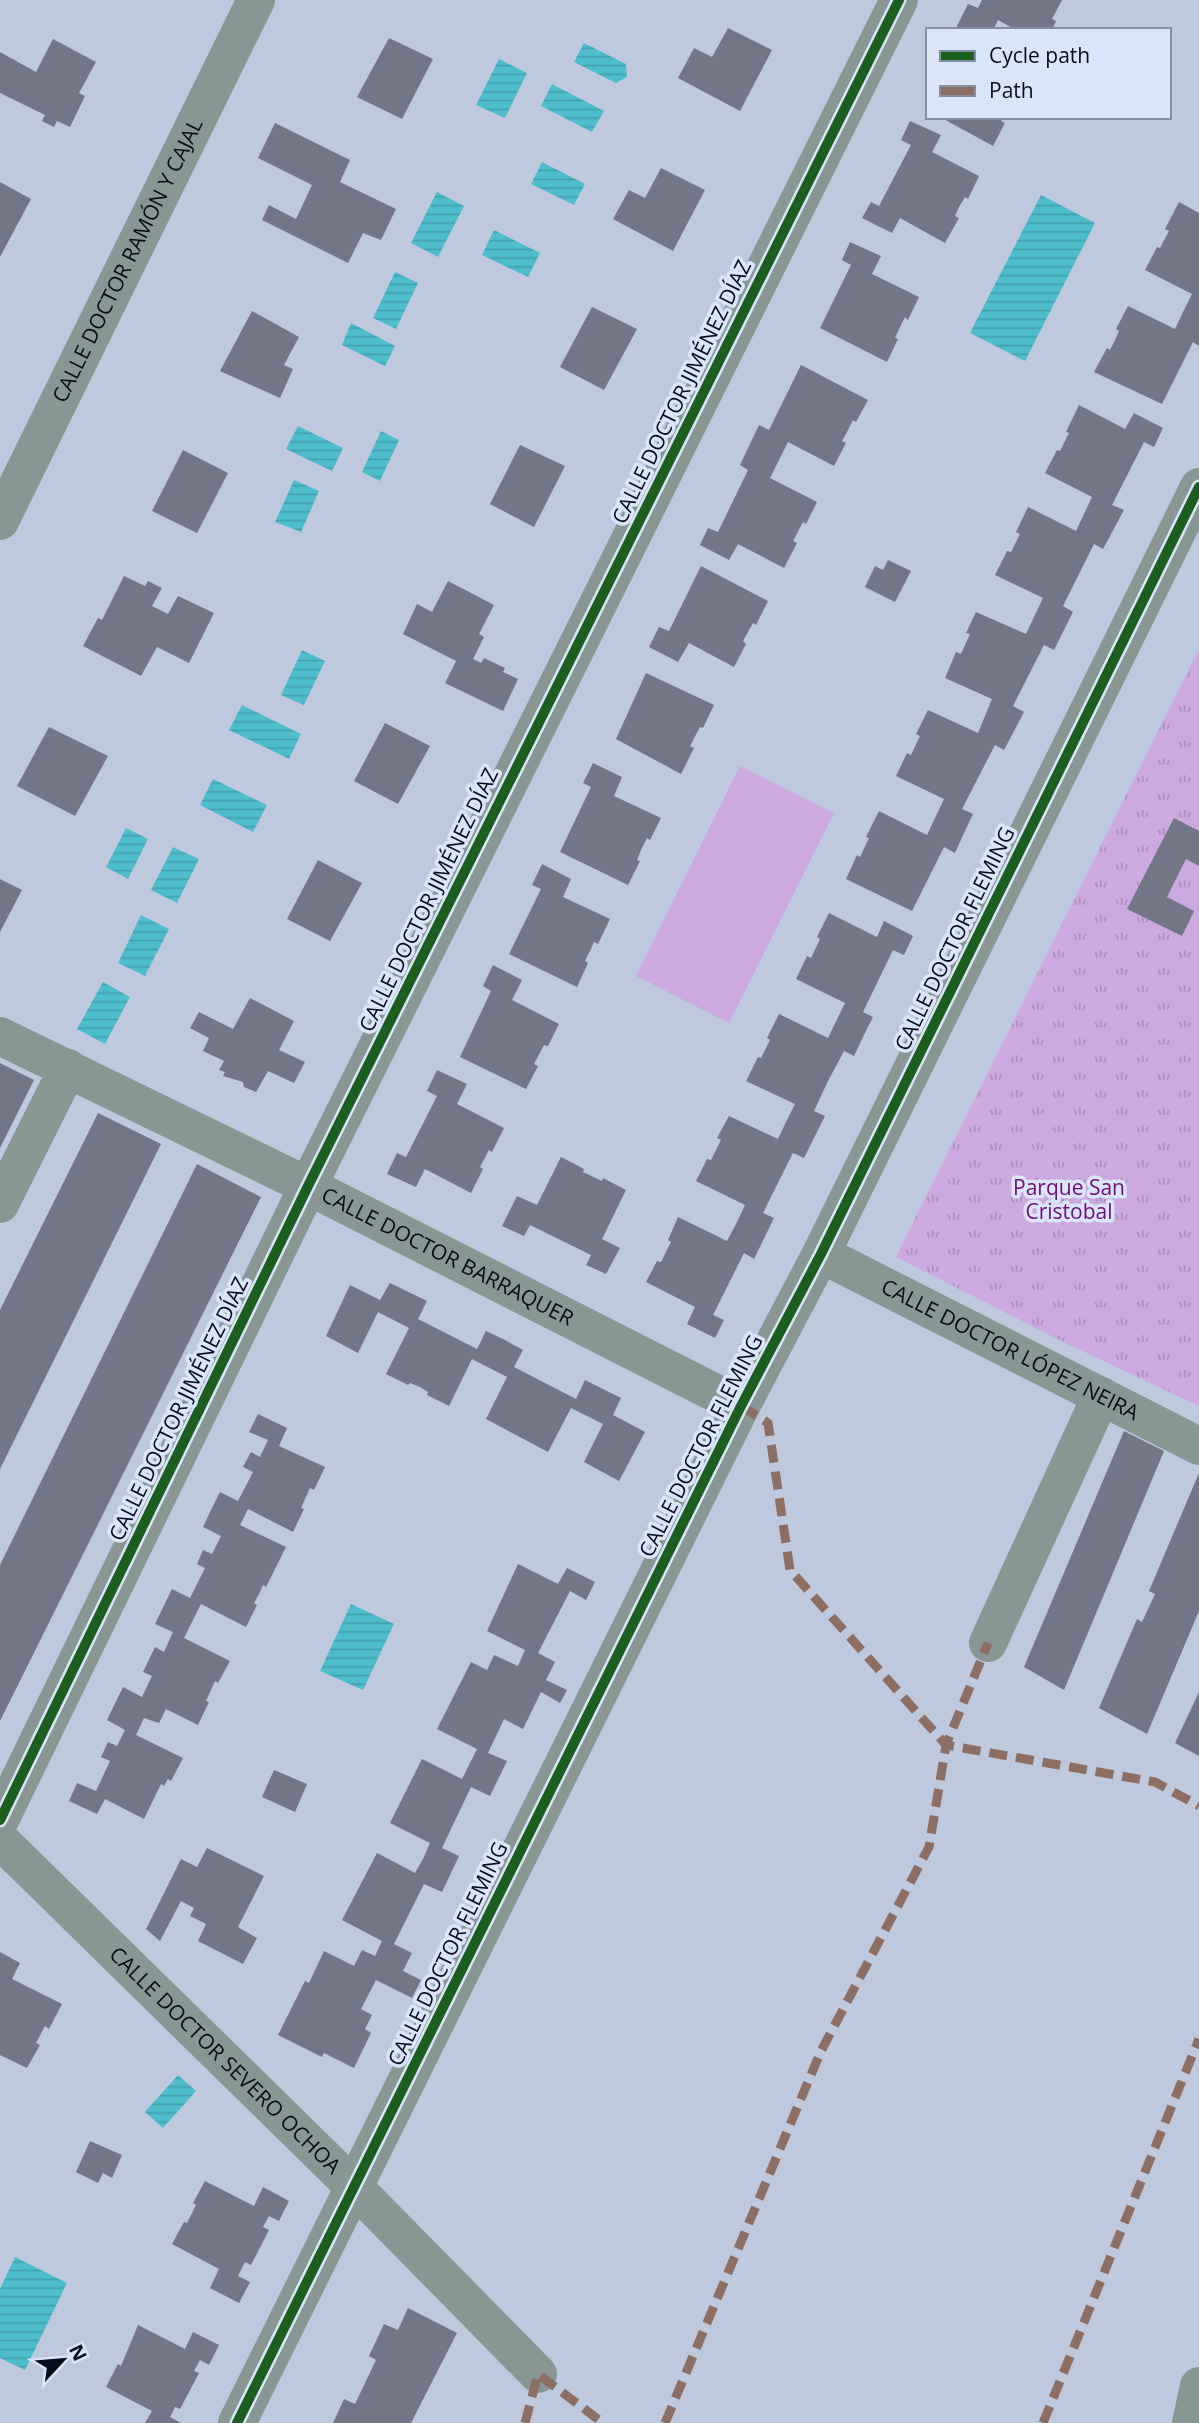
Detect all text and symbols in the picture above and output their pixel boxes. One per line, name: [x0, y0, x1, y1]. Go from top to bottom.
legend: [926, 28, 1171, 119]
text: Cycle path: [989, 41, 1090, 69]
text: Path: [989, 76, 1034, 104]
street label: CALLE DOCTOR RAMÓN Y CAJAL: [45, 114, 209, 407]
street label: CALLE DOCTOR JIMÉNEZ DÍAZ: [605, 255, 757, 528]
street label: CALLE DOCTOR JIMÉNEZ DÍAZ: [352, 763, 504, 1036]
street label: CALLE DOCTOR FLEMING: [888, 822, 1021, 1055]
park label: Parque San Cristobal: [1013, 1173, 1125, 1225]
street label: CALLE DOCTOR BARRAQUER: [317, 1180, 579, 1332]
street label: CALLE DOCTOR JIMÉNEZ DÍAZ: [102, 1272, 254, 1545]
street label: CALLE DOCTOR LÓPEZ NEIRA: [877, 1272, 1145, 1427]
street label: CALLE DOCTOR FLEMING: [632, 1330, 768, 1561]
street label: CALLE DOCTOR FLEMING: [381, 1837, 514, 2070]
street label: CALLE DOCTOR SEVERO OCHOA: [104, 1940, 348, 2180]
north arrow: [28, 2325, 98, 2395]
text: N: [63, 2340, 93, 2365]

